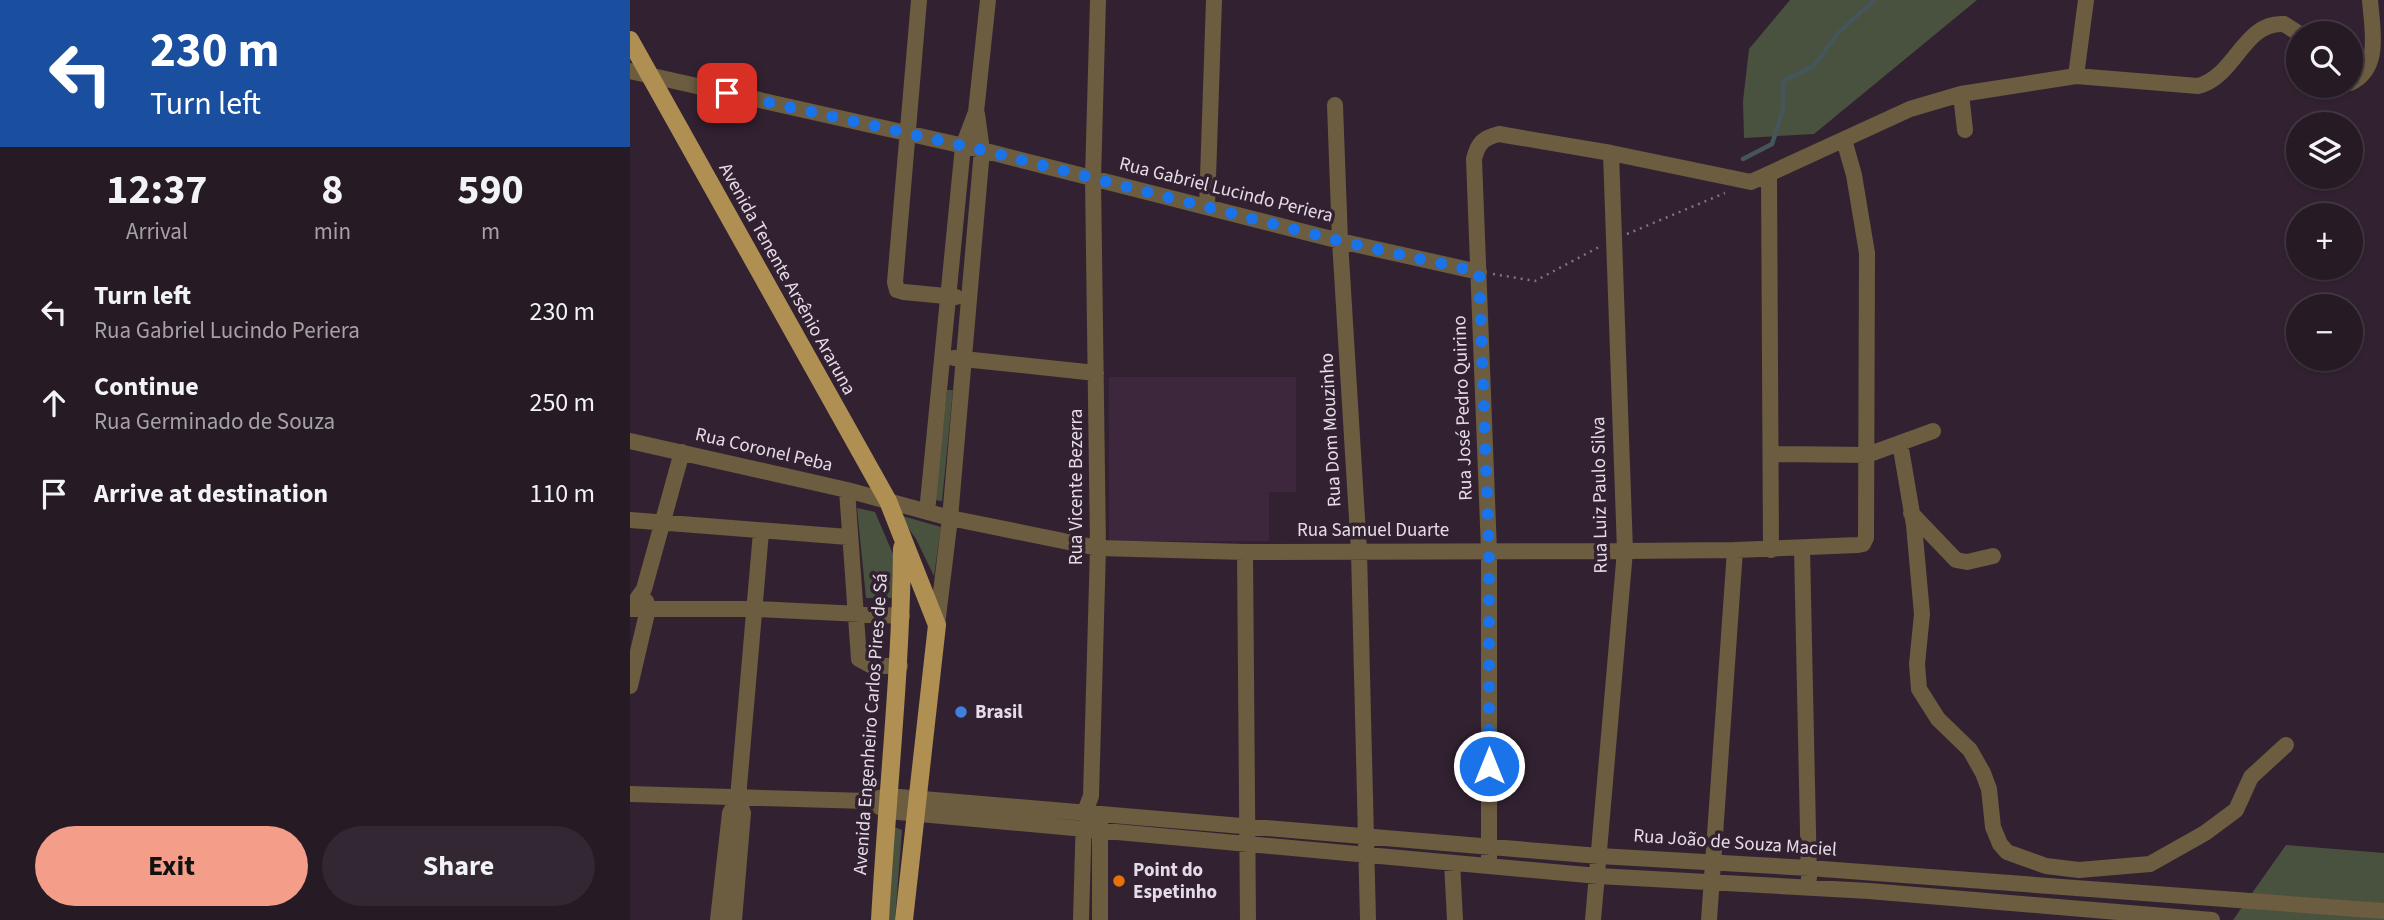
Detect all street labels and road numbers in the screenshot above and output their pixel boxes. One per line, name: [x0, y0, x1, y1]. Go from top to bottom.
street label: Rua Gabriel Lucindo Periera: [1116, 150, 1336, 230]
street label: Avenida Tenente Arsênio Araruna: [712, 158, 862, 400]
street label: Rua José Pedro Quirino: [1446, 315, 1480, 501]
street label: Rua Dom Mouzinho: [1313, 352, 1349, 508]
street label: Rua Vicente Bezerra: [1063, 409, 1090, 565]
street label: Rua Luiz Paulo Silva: [1585, 416, 1615, 574]
street label: Rua Coronel Peba: [693, 421, 835, 479]
street label: Rua Samuel Duarte: [1297, 517, 1449, 544]
street label: Avenida Engenheiro Carlos Pires de Sá: [847, 572, 895, 876]
street label: Rua João de Souza Maciel: [1632, 822, 1838, 864]

